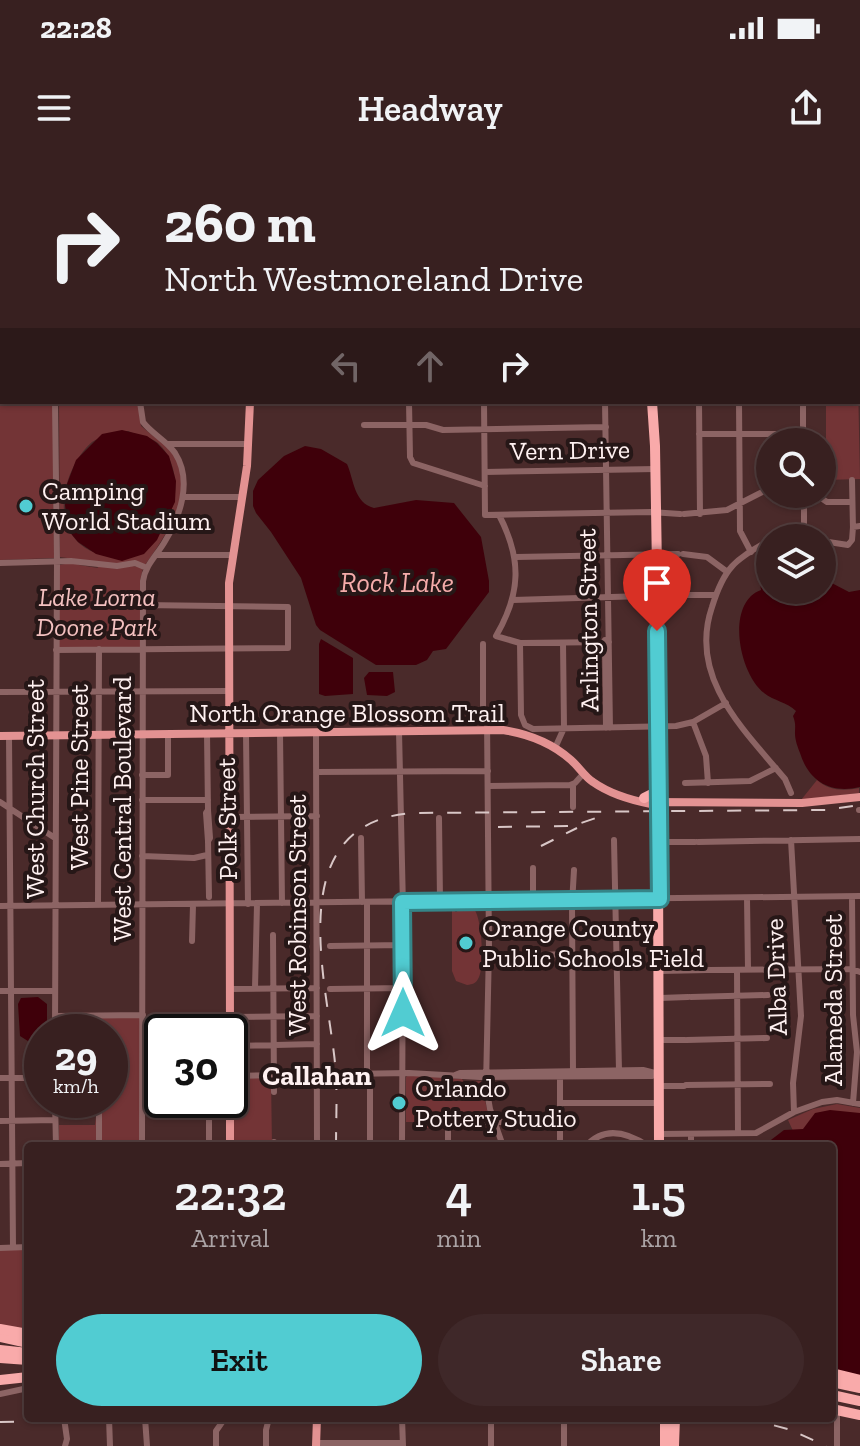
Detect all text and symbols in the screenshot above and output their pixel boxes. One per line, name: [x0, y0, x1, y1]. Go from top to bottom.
text: 22:28: [40, 10, 112, 46]
icon: menu: [32, 86, 76, 130]
icon: share: [784, 86, 828, 130]
text: Headway: [357, 87, 503, 130]
text: 260 m: [164, 189, 316, 256]
icon: right: [32, 192, 136, 296]
text: North Westmoreland Drive: [164, 257, 583, 300]
icon: left: [324, 344, 368, 388]
icon: ahead: [408, 344, 452, 388]
icon: right: [492, 344, 536, 388]
map controls: [756, 428, 836, 604]
button: search: [756, 428, 836, 508]
street label: Vern Drive: [509, 433, 630, 467]
place label: Camping World Stadium: [42, 475, 211, 537]
marker: Camping World Stadium: [17, 497, 35, 515]
button: layers: [756, 524, 836, 604]
street label: Arlington Street: [570, 528, 606, 712]
pin: [623, 549, 691, 631]
icon: arrive: [635, 561, 679, 605]
water label: Rock Lake: [340, 566, 454, 599]
park label: Lake Lorna Doone Park: [36, 581, 158, 643]
street label: West Central Boulevard: [106, 676, 138, 942]
street label: West Church Street: [19, 679, 51, 899]
street label: West Pine Street: [63, 684, 95, 870]
street label: North Orange Blossom Trail: [189, 697, 505, 729]
street label: Polk Street: [210, 757, 244, 881]
street label: West Robinson Street: [281, 794, 313, 1036]
place label: Orange County Public Schools Field: [482, 912, 704, 974]
street label: Alameda Street: [817, 914, 849, 1086]
street label: Alba Drive: [758, 918, 794, 1036]
marker: Orange County Public Schools Field: [457, 934, 475, 952]
position arrow: [361, 971, 445, 1055]
speed limit sign: 30: [144, 1014, 248, 1118]
text: 29: [55, 1032, 97, 1080]
district label: Callahan: [262, 1059, 372, 1092]
place label: Orlando Pottery Studio: [415, 1072, 577, 1134]
text: km/h: [53, 1074, 99, 1098]
marker: Orlando Pottery Studio: [390, 1094, 408, 1112]
text: 22:32: [174, 1165, 287, 1222]
text: 4: [446, 1165, 472, 1222]
text: 1.5: [631, 1165, 686, 1222]
text: Arrival: [191, 1222, 269, 1254]
text: min: [437, 1222, 481, 1254]
text: km: [641, 1222, 677, 1254]
button: Exit: [56, 1314, 422, 1406]
button: Share: [438, 1314, 804, 1406]

